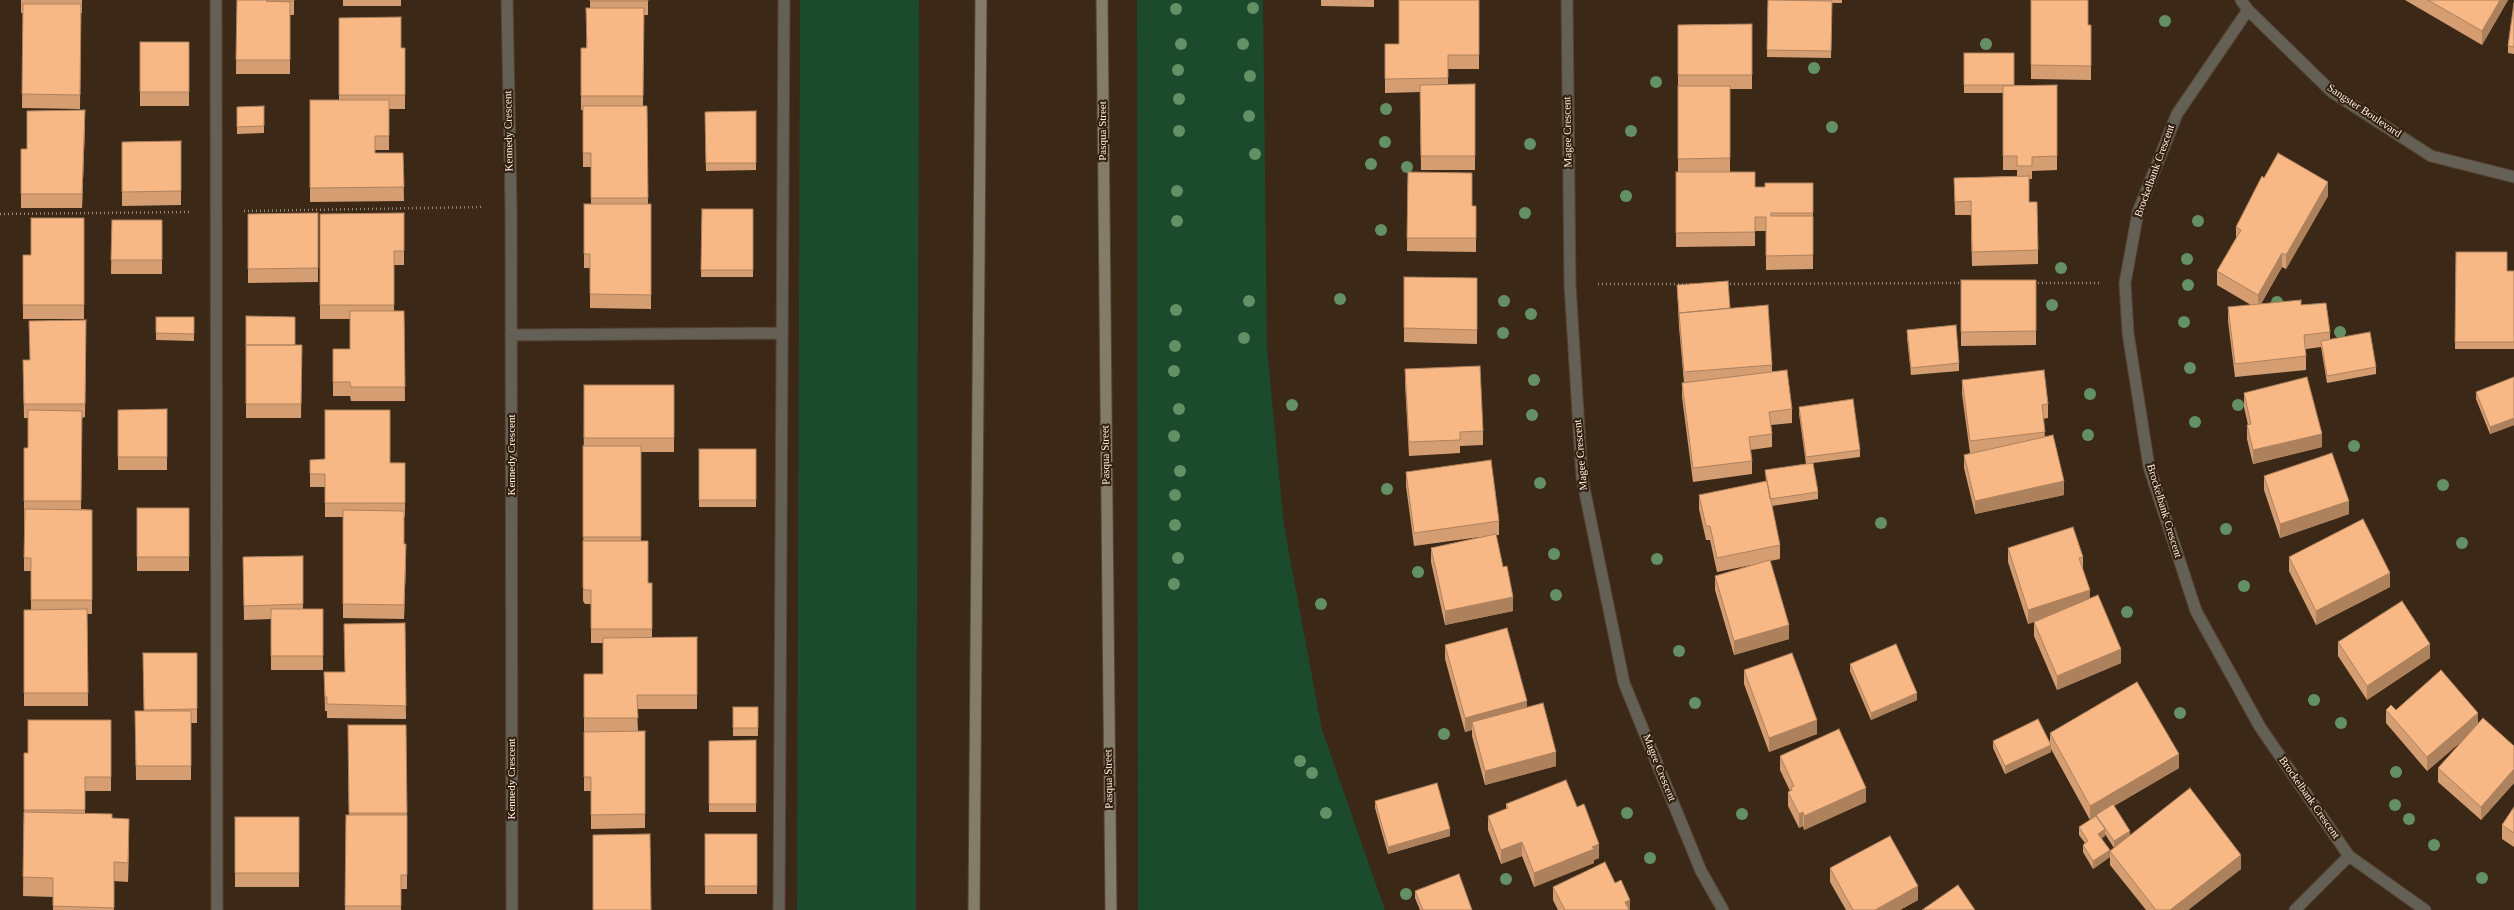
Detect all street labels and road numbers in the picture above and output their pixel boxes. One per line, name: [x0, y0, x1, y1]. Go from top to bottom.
street label: Sangster Boulevard: [2324, 81, 2404, 141]
street label: Kennedy Crescent: [502, 90, 516, 172]
street label: Magee Crescent: [1561, 96, 1575, 168]
street label: Pasqua Street: [1096, 101, 1110, 161]
street label: Brockelbank Crescent: [2132, 123, 2178, 219]
street label: Kennedy Crescent: [505, 415, 519, 495]
street label: Magee Crescent: [1571, 419, 1591, 491]
street label: Pasqua Street: [1099, 425, 1113, 485]
street label: Brockelbank Crescent: [2143, 462, 2185, 560]
street label: Magee Crescent: [1640, 733, 1678, 803]
street label: Kennedy Crescent: [505, 739, 519, 819]
street label: Pasqua Street: [1102, 749, 1116, 809]
street label: Brockelbank Crescent: [2276, 754, 2342, 842]

